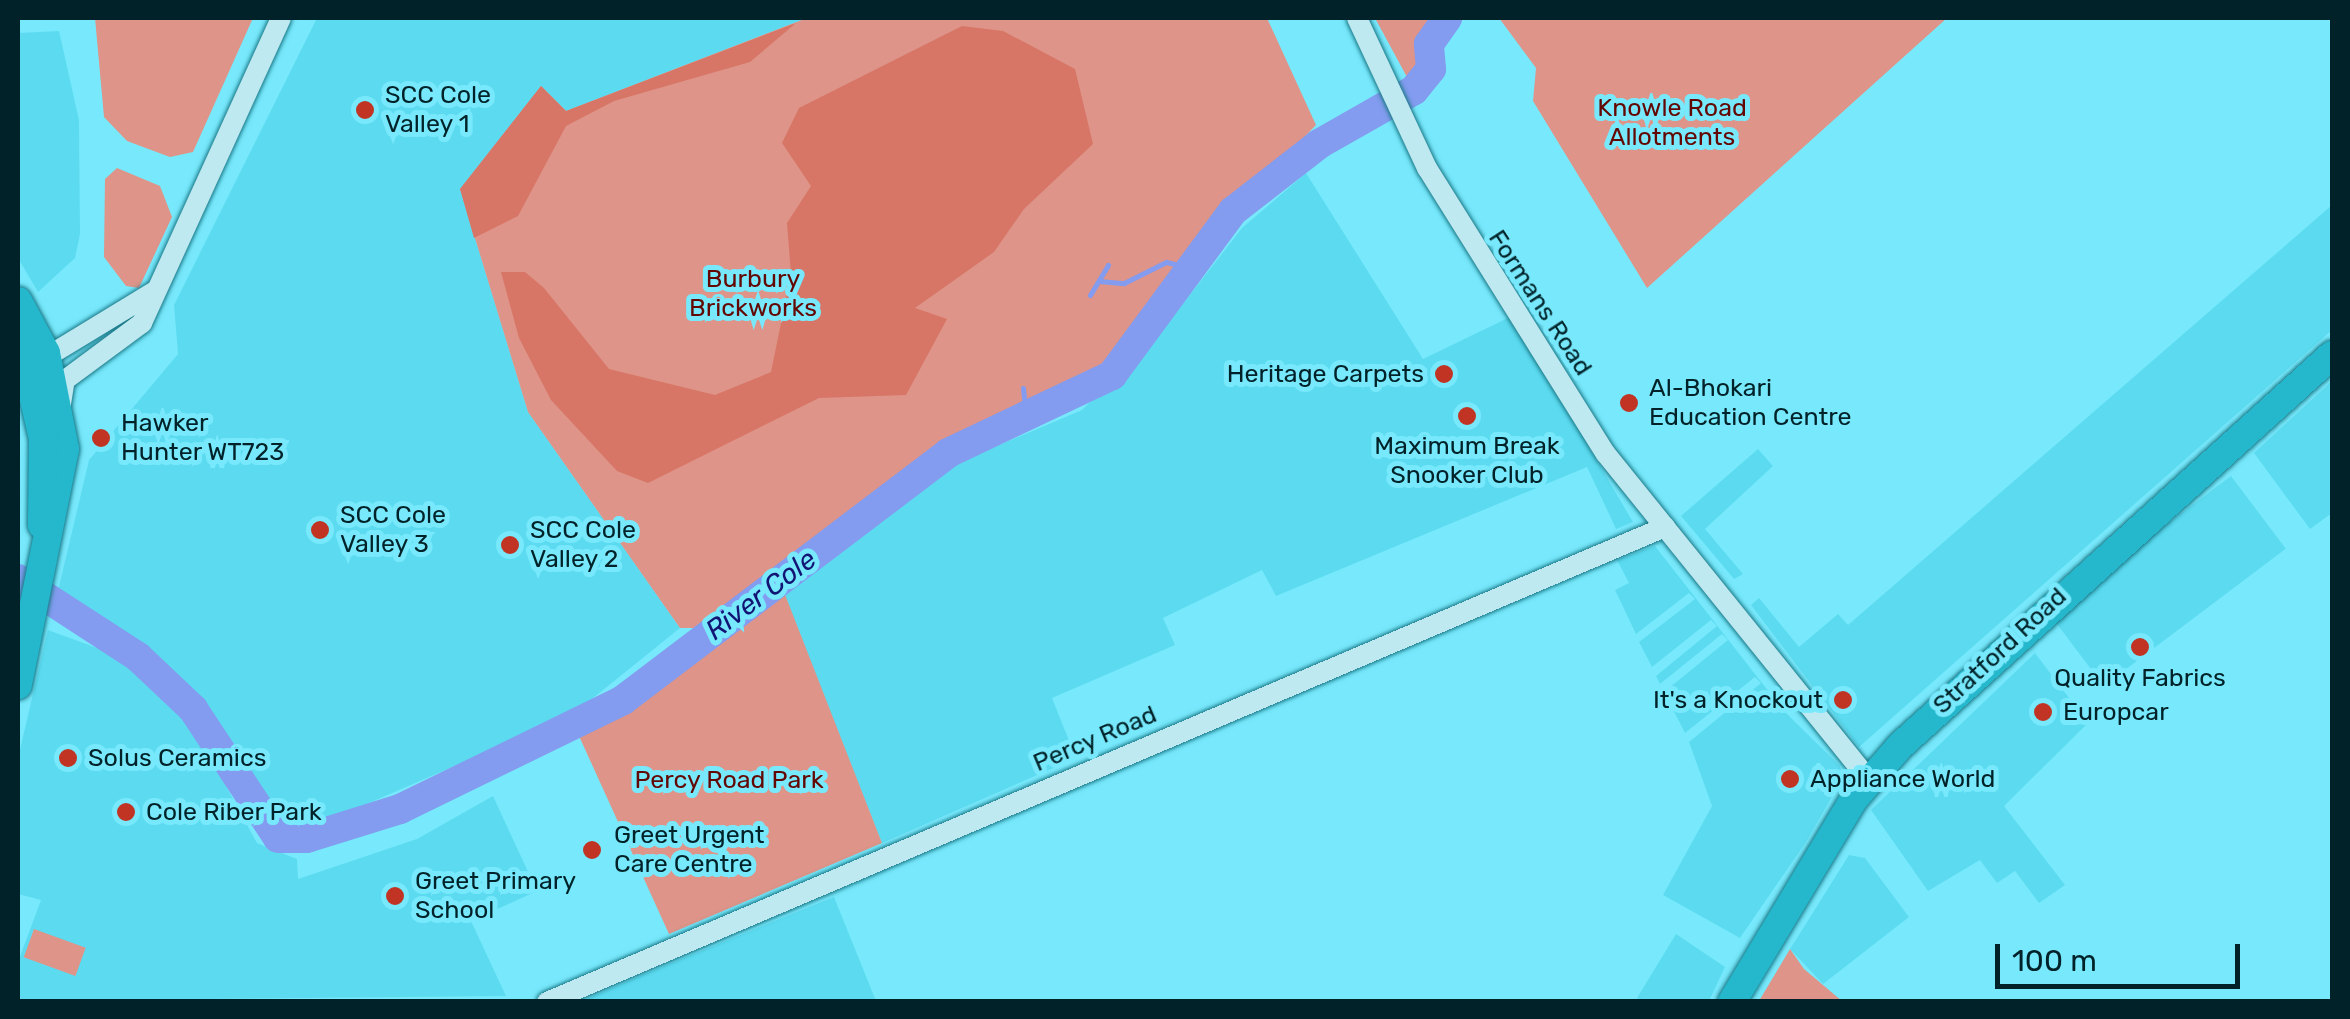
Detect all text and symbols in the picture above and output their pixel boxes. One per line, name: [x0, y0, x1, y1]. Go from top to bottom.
place label: SCC Cole Valley 1: [385, 81, 491, 140]
park label: Knowle Road Allotments: [1597, 94, 1747, 153]
marker: SCC Cole Valley 1: [354, 99, 376, 121]
street label: Formans Road: [1482, 225, 1598, 381]
park label: Burbury Brickworks: [689, 265, 817, 324]
place label: Heritage Carpets: [1227, 359, 1424, 389]
marker: Heritage Carpets: [1433, 363, 1455, 385]
place label: Al-Bhokari Education Centre: [1649, 374, 1852, 433]
marker: Al-Bhokari Education Centre: [1618, 392, 1640, 414]
marker: Maximum Break Snooker Club: [1456, 405, 1478, 427]
place label: Hawker Hunter WT723: [121, 409, 285, 468]
marker: Hawker Hunter WT723: [90, 427, 112, 449]
place label: Maximum Break Snooker Club: [1374, 432, 1560, 491]
place label: SCC Cole Valley 3: [340, 501, 446, 560]
place label: SCC Cole Valley 2: [530, 516, 636, 575]
marker: SCC Cole Valley 3: [309, 519, 331, 541]
marker: SCC Cole Valley 2: [499, 534, 521, 556]
water label: River Cole: [699, 542, 823, 648]
street label: Stratford Road: [1927, 582, 2073, 720]
marker: Quality Fabrics: [2129, 636, 2151, 658]
place label: Quality Fabrics: [2054, 663, 2226, 693]
place label: It's a Knockout: [1653, 685, 1823, 715]
marker: It's a Knockout: [1832, 689, 1854, 711]
place label: Europcar: [2063, 697, 2169, 727]
street label: Percy Road: [1029, 699, 1161, 779]
marker: Europcar: [2032, 701, 2054, 723]
place label: Solus Ceramics: [88, 743, 266, 773]
marker: Solus Ceramics: [57, 747, 79, 769]
place label: Appliance World: [1810, 764, 1996, 794]
park label: Percy Road Park: [634, 765, 824, 795]
marker: Appliance World: [1779, 768, 1801, 790]
place label: Cole Riber Park: [146, 797, 322, 827]
marker: Cole Riber Park: [115, 801, 137, 823]
place label: Greet Urgent Care Centre: [614, 821, 765, 880]
marker: Greet Urgent Care Centre: [579, 837, 605, 863]
place label: Greet Primary School: [415, 867, 576, 926]
marker: Greet Primary School: [384, 885, 406, 907]
scale bar: [2000, 924, 2245, 986]
text: 100 m: [2012, 943, 2097, 979]

